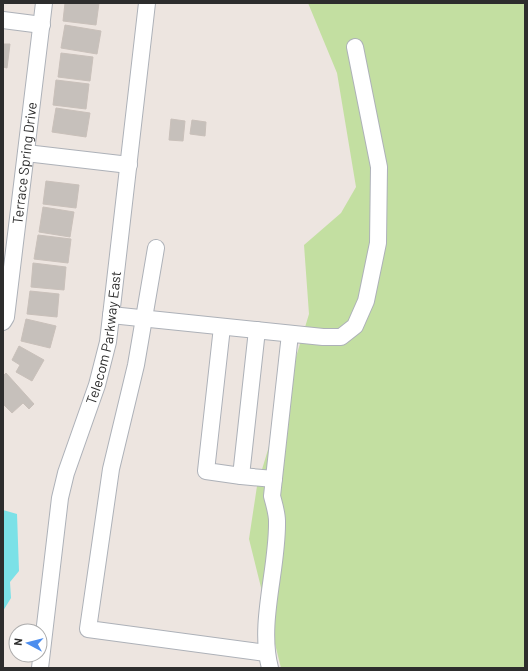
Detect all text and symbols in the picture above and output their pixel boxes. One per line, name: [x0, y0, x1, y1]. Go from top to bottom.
street label: Terrace Spring Drive: [8, 101, 40, 225]
street label: Telecom Parkway East: [82, 270, 124, 407]
north arrow: [8, 623, 48, 663]
text: N: [11, 637, 24, 646]

